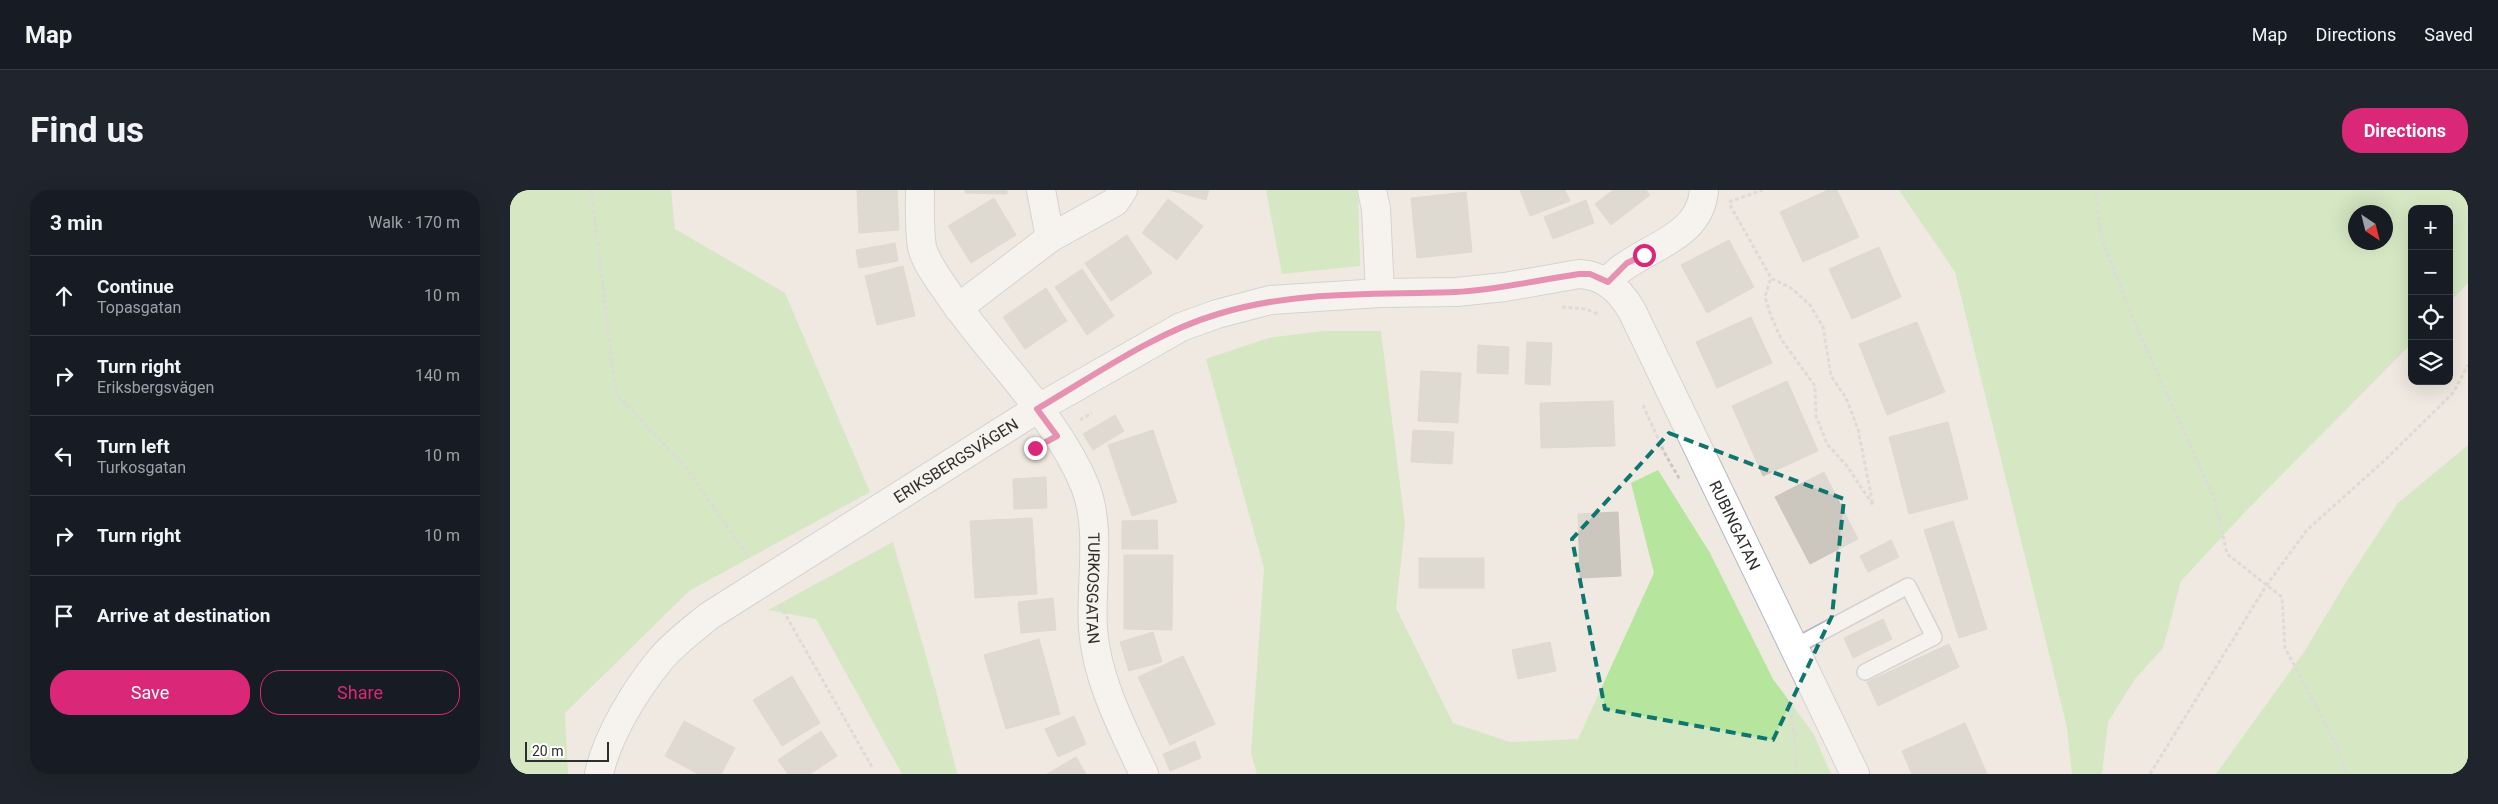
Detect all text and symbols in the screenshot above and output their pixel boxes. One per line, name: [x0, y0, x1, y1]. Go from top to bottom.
text: Map: [25, 21, 72, 49]
text: Map: [2252, 24, 2287, 45]
text: Directions: [2315, 24, 2396, 45]
text: Saved: [2424, 24, 2473, 45]
button: Directions: [2342, 108, 2468, 153]
text: Find us: [30, 110, 144, 151]
north arrow: [2348, 205, 2393, 250]
map controls: [2408, 205, 2453, 385]
button: +: [2408, 205, 2453, 250]
text: 3 min: [50, 211, 103, 235]
text: Walk · 170 m: [368, 213, 460, 232]
route start: [1633, 244, 1656, 267]
button: −: [2408, 250, 2453, 295]
text: Continue: [97, 275, 174, 298]
icon: ahead: [50, 282, 78, 310]
text: 10 m: [424, 286, 460, 305]
button: locate: [2408, 295, 2453, 340]
text: Topasgatan: [97, 298, 181, 317]
button: layers: [2408, 340, 2453, 385]
text: Turn right: [97, 355, 181, 378]
icon: right: [50, 362, 78, 390]
text: 140 m: [415, 366, 460, 385]
text: Eriksbergsvägen: [97, 378, 214, 397]
street label: ERIKSBERGSVÄGEN: [890, 414, 1022, 507]
text: Turn left: [97, 435, 170, 458]
route end: [1024, 437, 1047, 460]
icon: left: [50, 442, 78, 470]
text: 10 m: [424, 446, 460, 465]
text: Turkosgatan: [97, 458, 186, 477]
street label: RUBINGATAN: [1705, 477, 1764, 573]
icon: right: [50, 522, 78, 550]
text: Turn right: [97, 524, 181, 547]
text: 10 m: [424, 526, 460, 545]
street label: TURKOSGATAN: [1082, 532, 1104, 645]
icon: arrive: [50, 602, 78, 630]
text: Arrive at destination: [97, 604, 270, 627]
button: Save: [50, 670, 250, 715]
button: Share: [260, 670, 460, 715]
scale bar: [525, 739, 609, 762]
text: 20 m: [532, 743, 564, 759]

